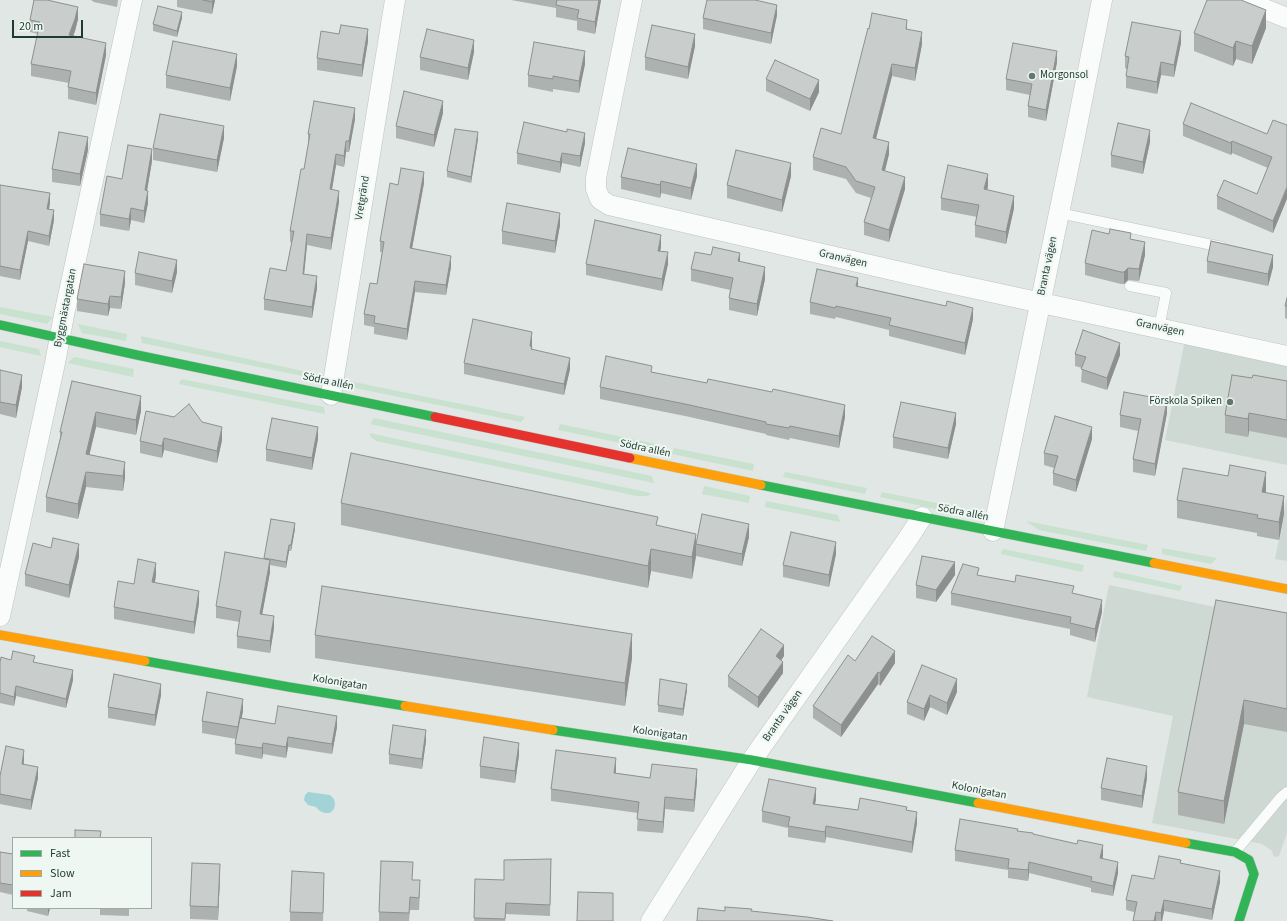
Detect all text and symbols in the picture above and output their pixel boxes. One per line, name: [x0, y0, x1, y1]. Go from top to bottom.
scale bar: [14, 12, 85, 38]
text: 20 m: [19, 18, 43, 35]
place label: Morgonsol: [1040, 69, 1088, 83]
marker: Morgonsol: [1027, 71, 1037, 81]
street label: Vretgränd: [353, 175, 373, 221]
street label: Branta vägen: [1035, 235, 1061, 297]
street label: Granvägen: [818, 247, 868, 271]
street label: Byggmästargatan: [52, 267, 80, 349]
street label: Granvägen: [1135, 316, 1185, 340]
street label: Södra allén: [301, 370, 355, 394]
place label: Förskola Spiken: [1149, 395, 1222, 409]
marker: Förskola Spiken: [1225, 397, 1235, 407]
street label: Södra allén: [618, 437, 672, 461]
street label: Södra allén: [936, 502, 990, 524]
street label: Kolonigatan: [312, 672, 368, 694]
street label: Branta vägen: [760, 688, 806, 744]
street label: Kolonigatan: [632, 724, 688, 744]
street label: Kolonigatan: [950, 779, 1008, 803]
legend: [12, 837, 152, 909]
text: Fast: [50, 845, 70, 862]
text: Slow: [50, 865, 75, 882]
text: Jam: [50, 885, 72, 902]

